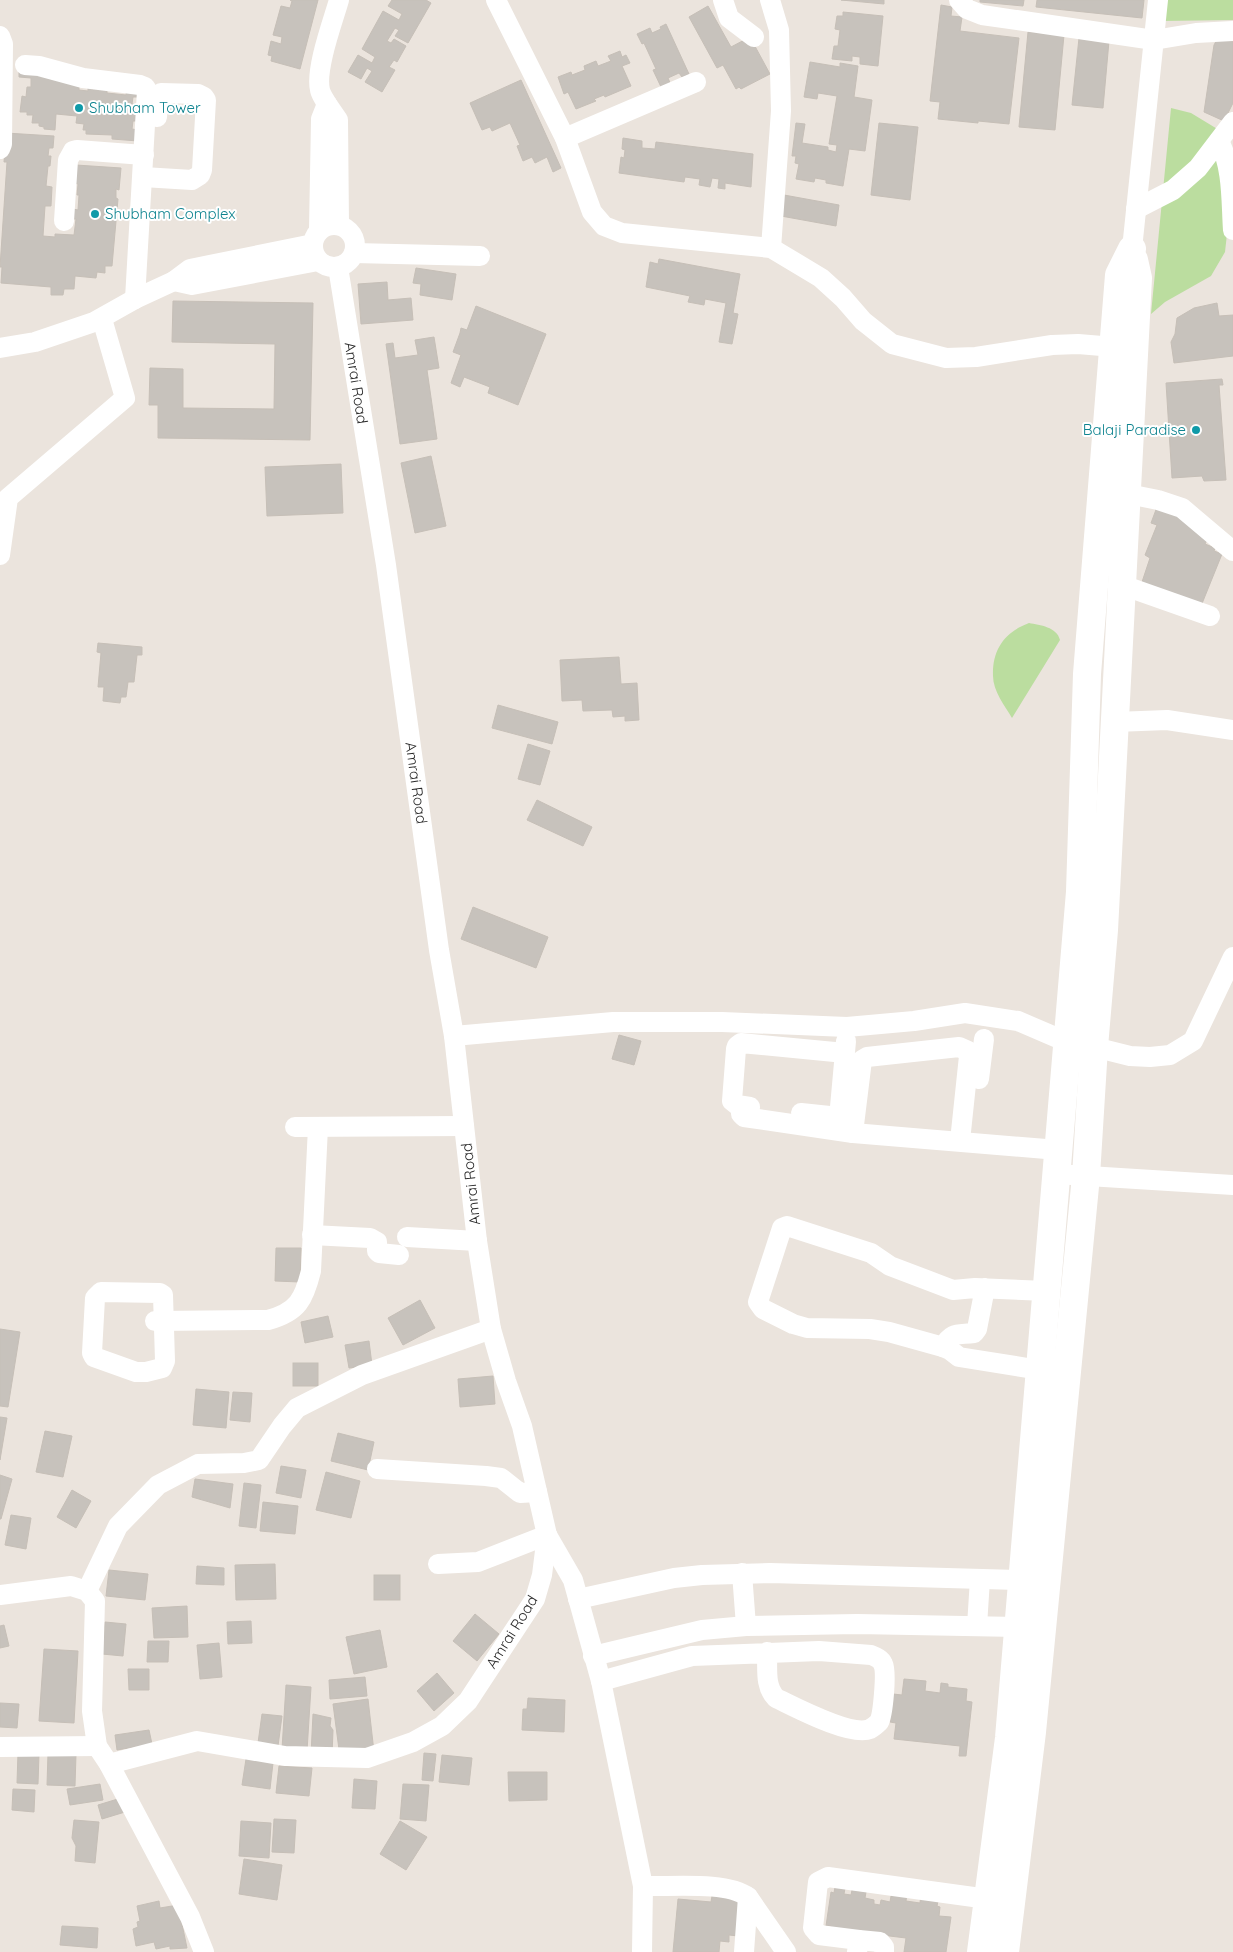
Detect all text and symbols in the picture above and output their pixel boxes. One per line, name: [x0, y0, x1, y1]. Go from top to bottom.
place label: Shubham Tower: [89, 98, 201, 117]
marker: Shubham Tower: [73, 102, 85, 114]
place label: Shubham Complex: [105, 204, 236, 223]
marker: Shubham Complex: [89, 208, 101, 220]
street label: Amrai Road: [341, 341, 372, 425]
place label: Balaji Paradise: [1083, 420, 1186, 439]
marker: Balaji Paradise: [1190, 424, 1202, 436]
street label: Amrai Road: [401, 741, 432, 825]
street label: Amrai Road: [457, 1142, 484, 1226]
street label: Amrai Road: [482, 1592, 542, 1672]

